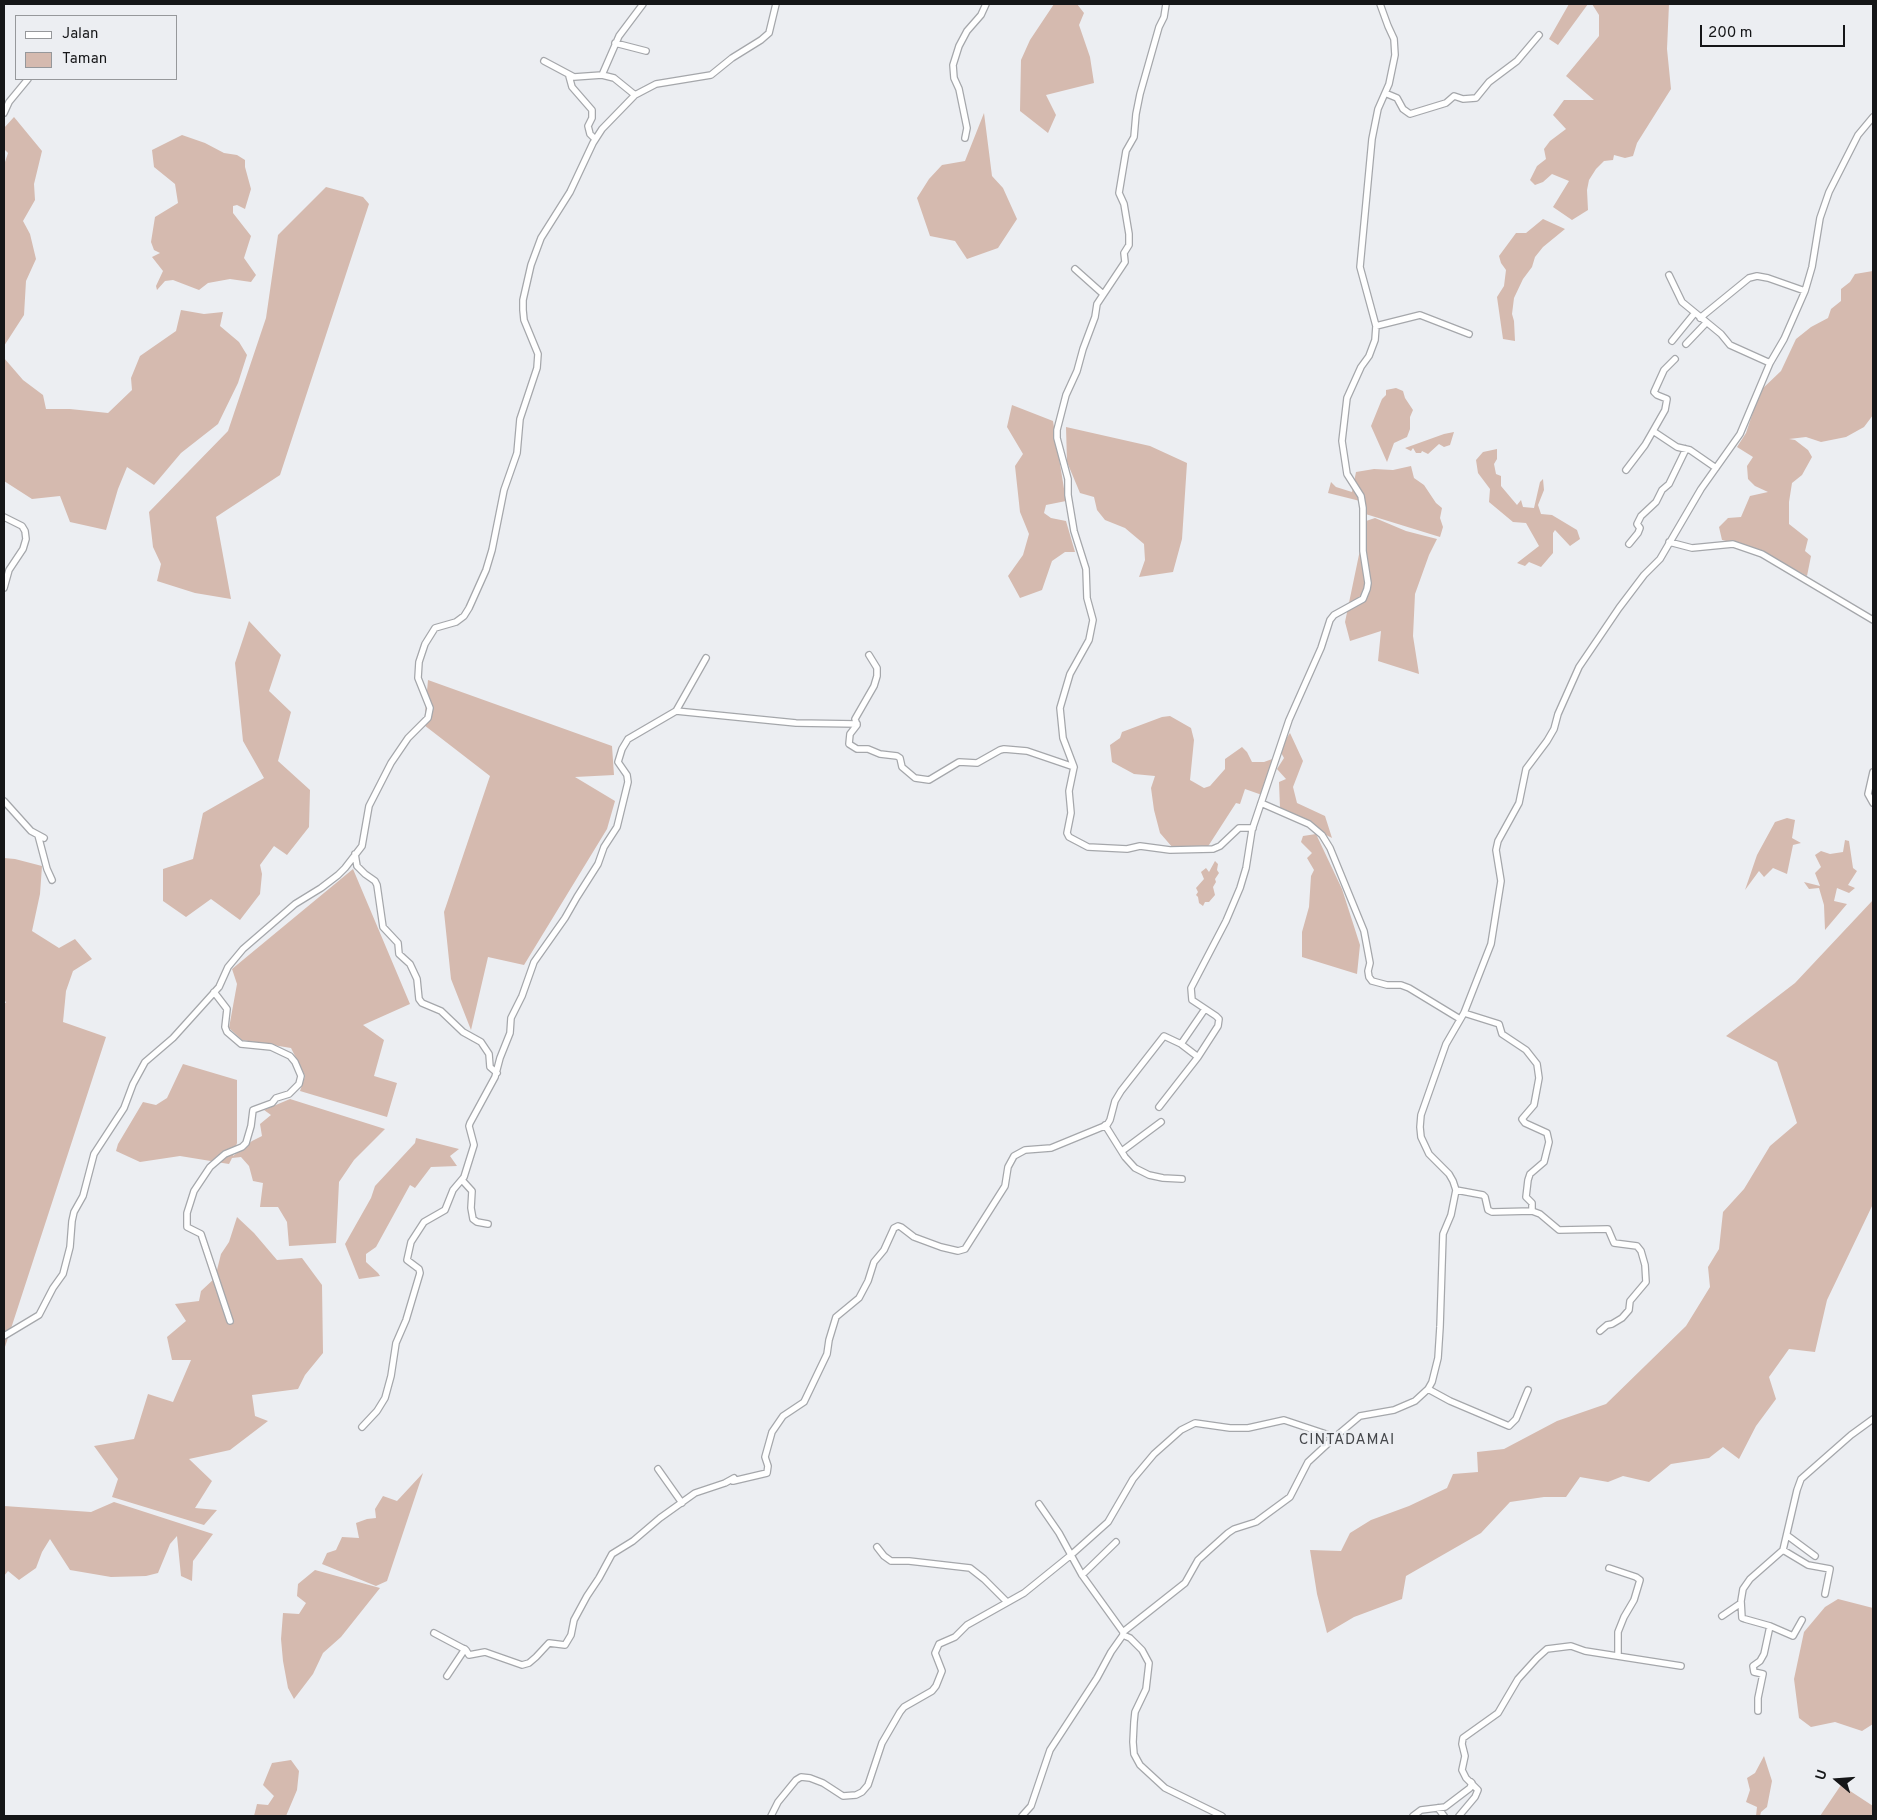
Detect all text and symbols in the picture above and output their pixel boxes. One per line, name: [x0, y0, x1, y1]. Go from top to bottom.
legend: [15, 15, 178, 80]
scale bar: [1702, 15, 1847, 47]
text: 200 m: [1708, 24, 1753, 43]
text: Jalan: [62, 25, 99, 44]
text: Taman: [62, 50, 107, 69]
district label: CINTADAMAI: [1297, 1432, 1397, 1450]
north arrow: [1812, 1755, 1862, 1805]
text: U: [1813, 1768, 1832, 1783]

